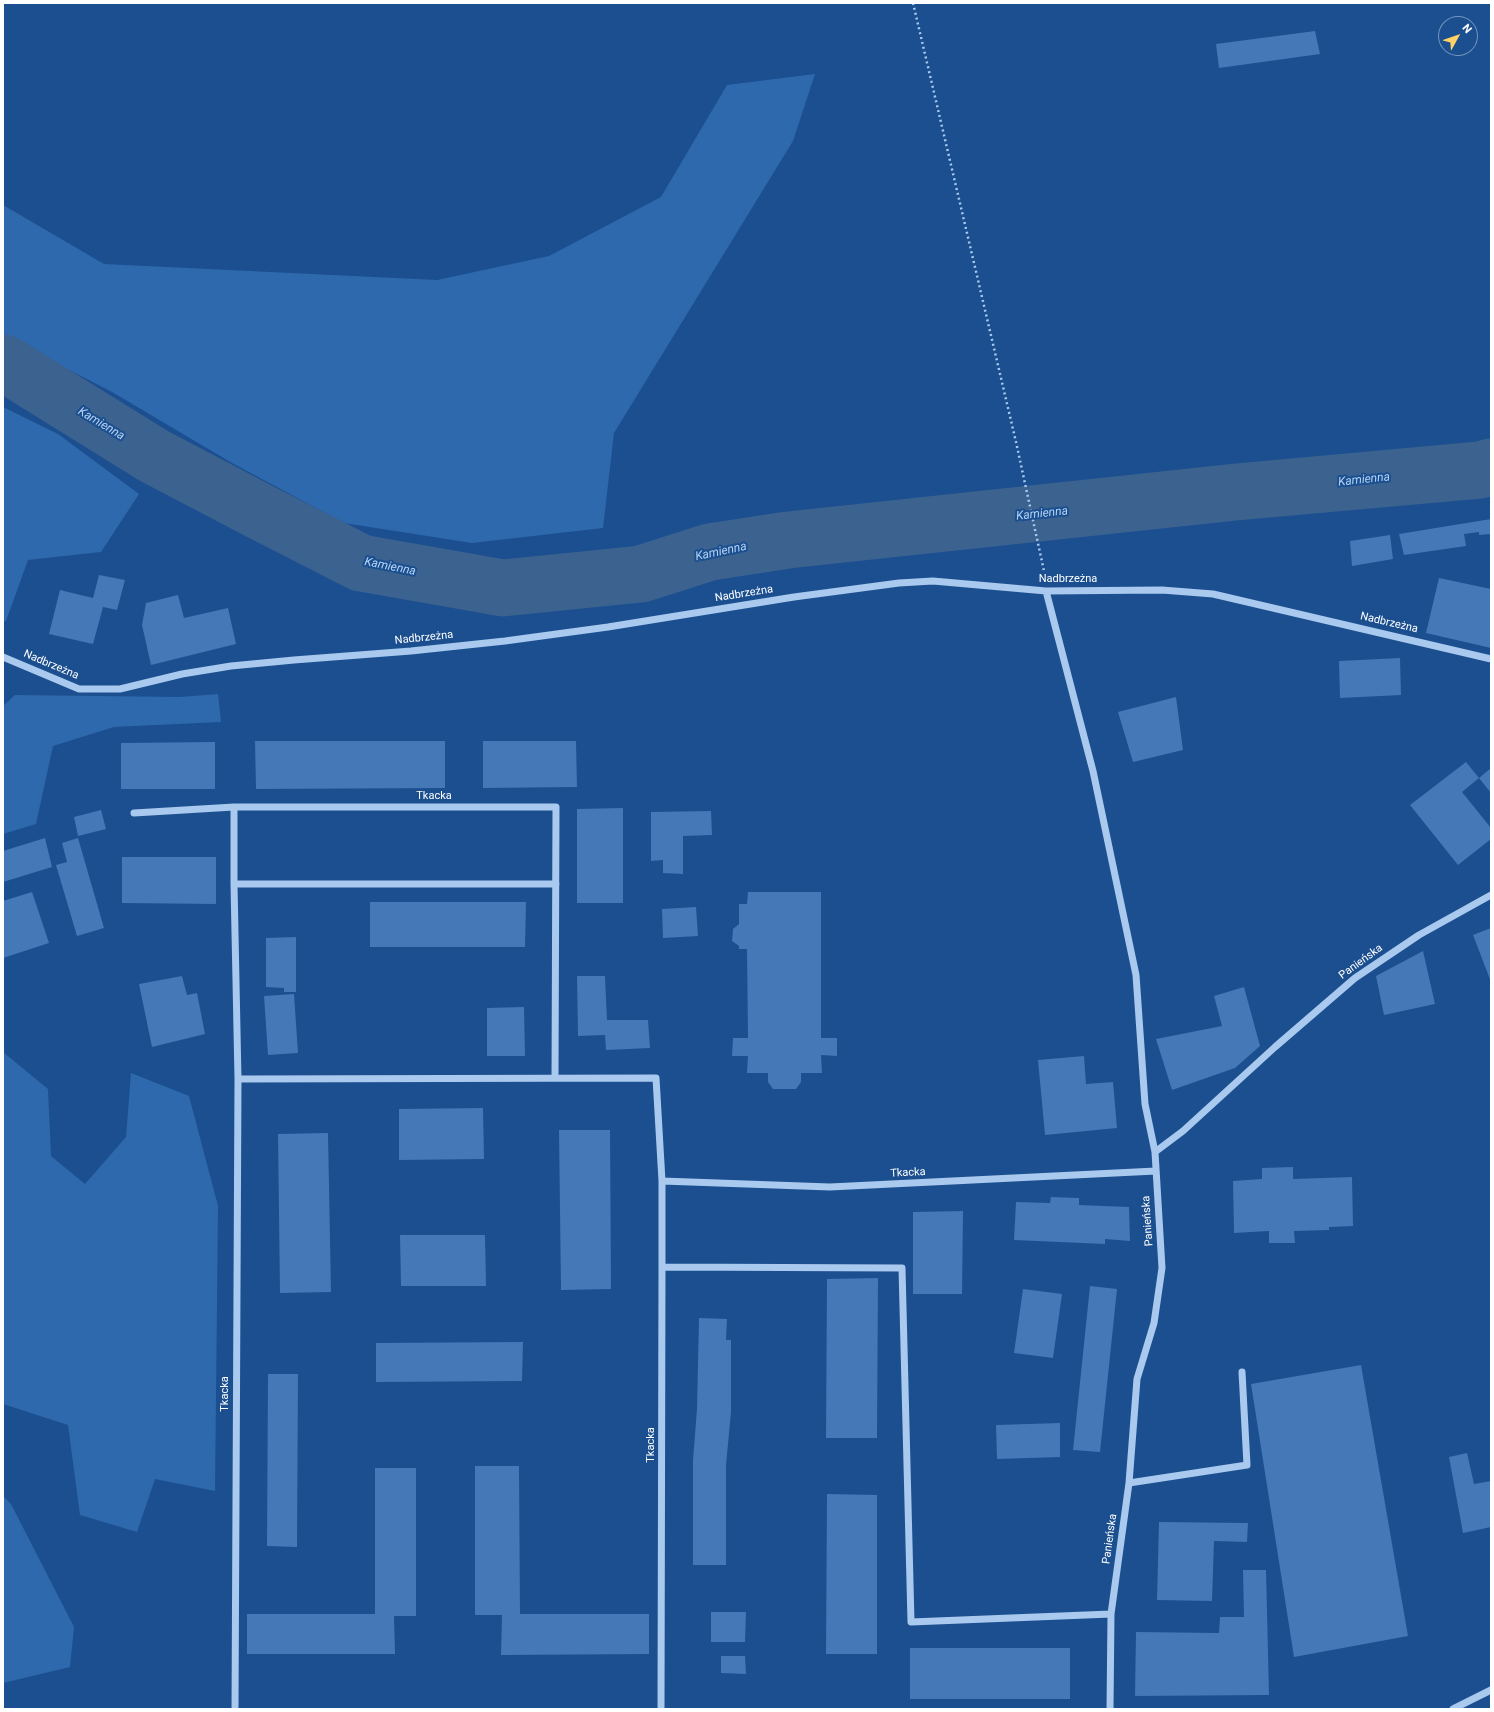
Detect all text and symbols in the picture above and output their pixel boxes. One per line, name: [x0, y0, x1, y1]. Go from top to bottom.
north arrow: [1438, 16, 1478, 56]
text: N: [1459, 21, 1474, 36]
water label: Kamienna: [75, 404, 127, 444]
water label: Kamienna: [1337, 470, 1391, 490]
water label: Kamienna: [1015, 504, 1069, 524]
water label: Kamienna: [694, 540, 748, 564]
water label: Kamienna: [363, 555, 417, 579]
street label: Nadbrzeżna: [1039, 572, 1097, 586]
street label: Nadbrzeżna: [714, 583, 774, 605]
street label: Nadbrzeżna: [1359, 610, 1419, 636]
street label: Nadbrzeżna: [394, 628, 454, 648]
street label: Nadbrzeżna: [21, 647, 81, 683]
street label: Tkacka: [416, 789, 452, 803]
street label: Panieńska: [1337, 942, 1385, 982]
street label: Tkacka: [890, 1165, 926, 1181]
street label: Panieńska: [1140, 1195, 1156, 1247]
street label: Tkacka: [218, 1376, 232, 1412]
street label: Tkacka: [644, 1427, 658, 1463]
street label: Panieńska: [1100, 1513, 1120, 1565]

